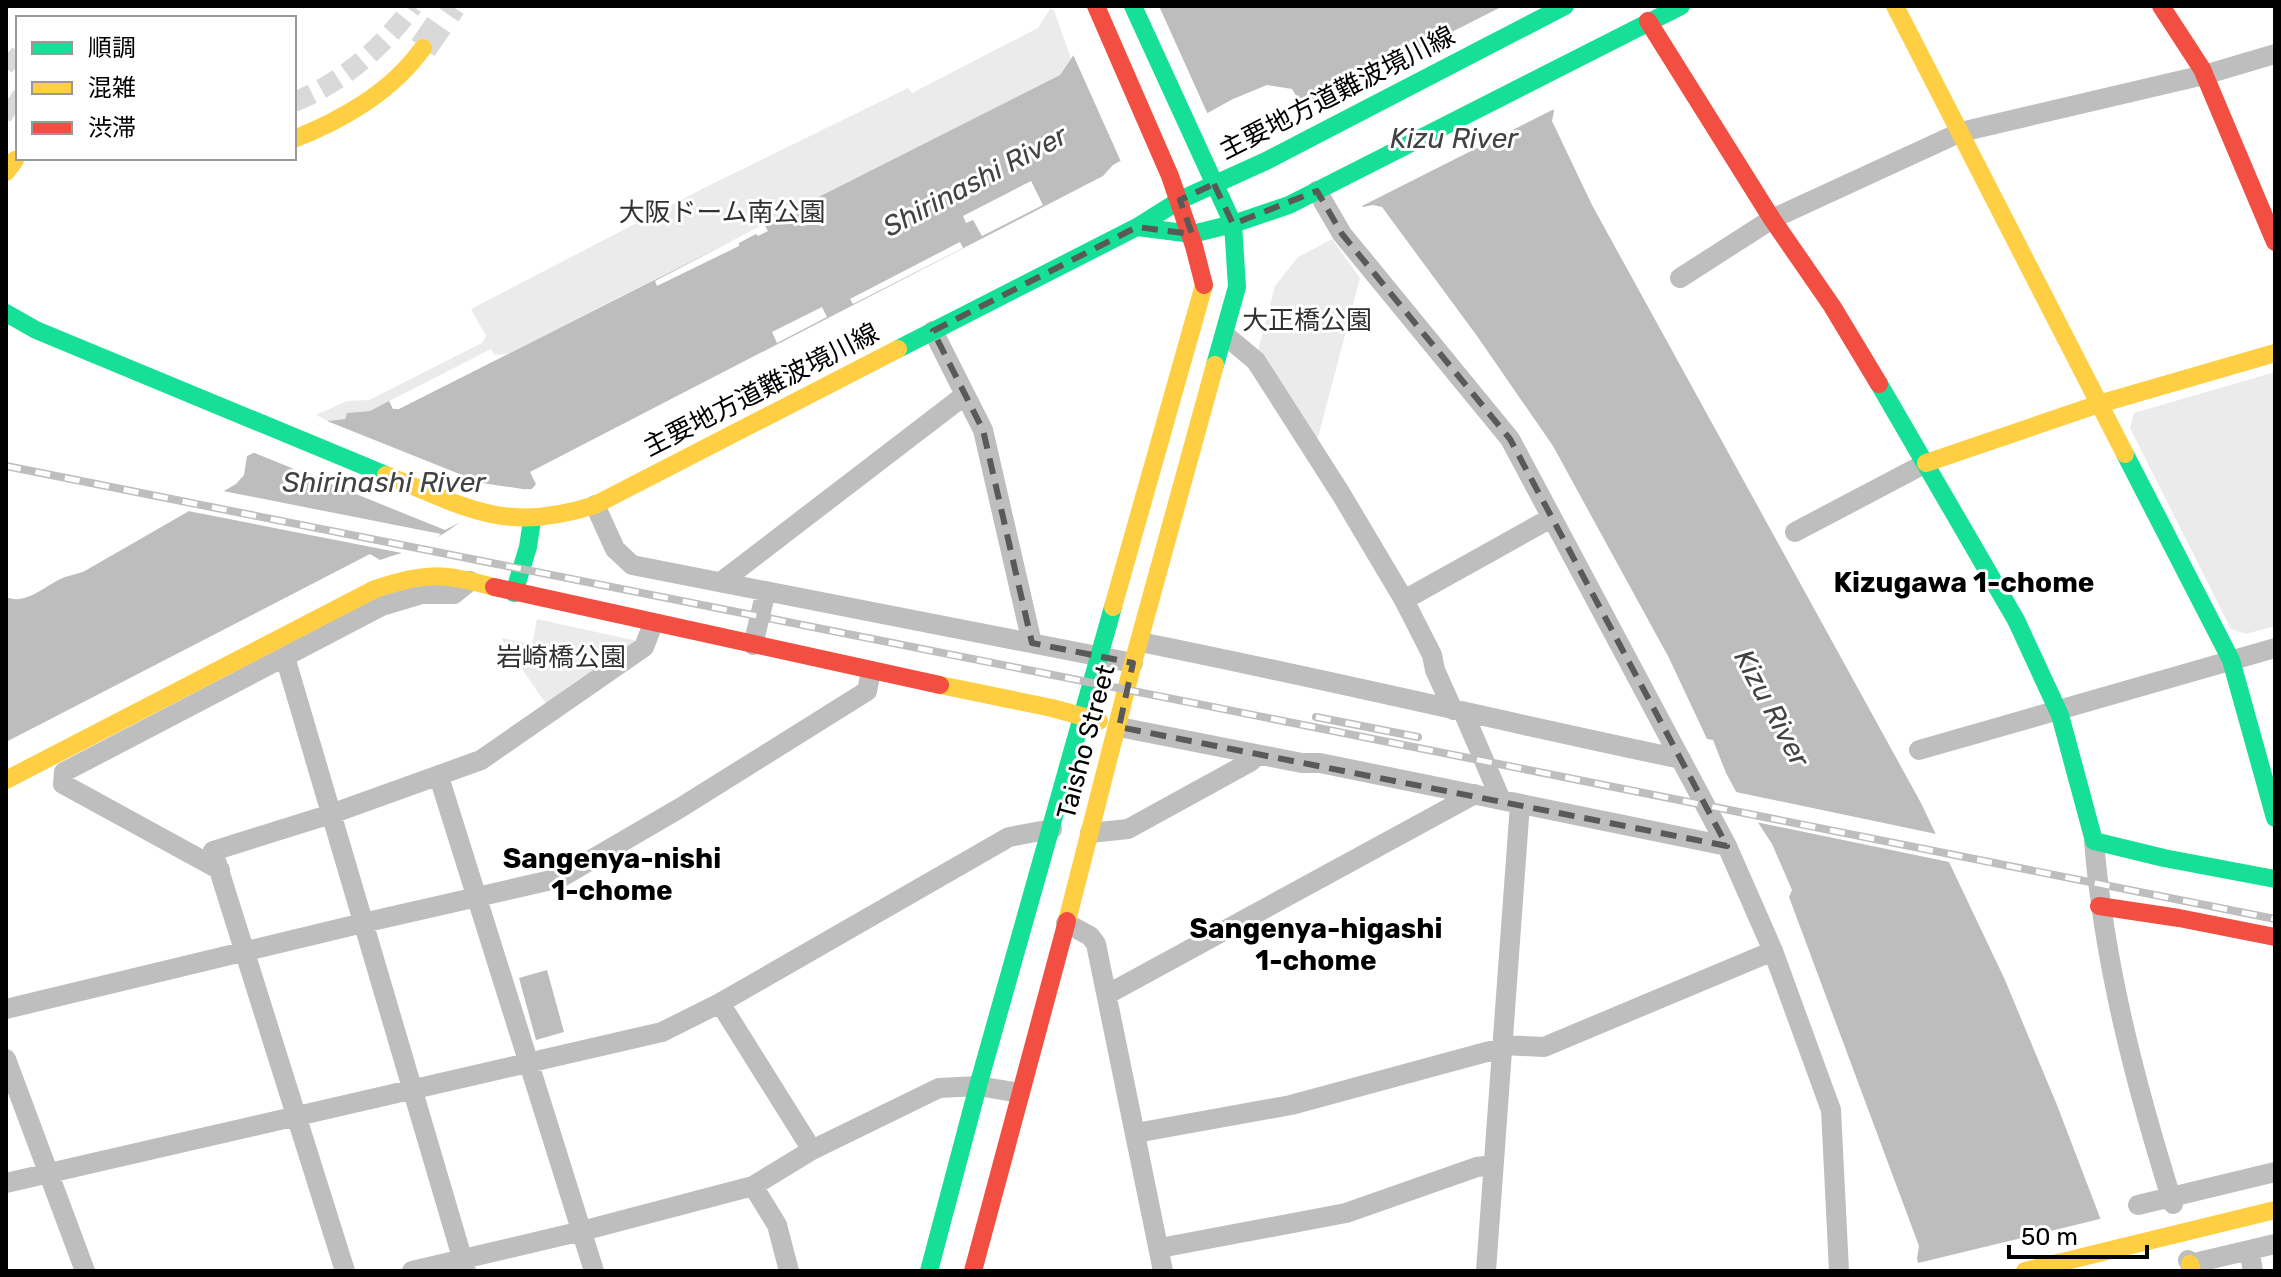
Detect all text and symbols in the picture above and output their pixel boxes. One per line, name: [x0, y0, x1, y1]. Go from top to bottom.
legend: [16, 16, 296, 160]
street label: 主要地方道難波境川線: [1214, 20, 1460, 166]
text: 順調: [88, 34, 136, 62]
text: 混雑: [88, 74, 136, 102]
text: 渋滞: [88, 114, 136, 142]
water label: Shirinashi River: [877, 118, 1074, 243]
water label: Kizu River: [1390, 122, 1519, 155]
park label: 大阪ドーム南公園: [618, 197, 826, 228]
park label: 大正橋公園: [1242, 305, 1372, 336]
street label: 主要地方道難波境川線: [638, 317, 884, 463]
water label: Shirinashi River: [282, 466, 487, 499]
district label: Kizugawa 1-chome: [1834, 566, 2094, 599]
park label: 岩崎橋公園: [496, 642, 626, 673]
water label: Kizu River: [1727, 644, 1817, 773]
street label: Taisho Street: [1050, 661, 1122, 823]
district label: Sangenya-nishi 1-chome: [503, 842, 721, 907]
district label: Sangenya-higashi 1-chome: [1189, 912, 1443, 977]
scale bar: [2009, 1209, 2147, 1259]
text: 50 m: [2021, 1223, 2078, 1251]

